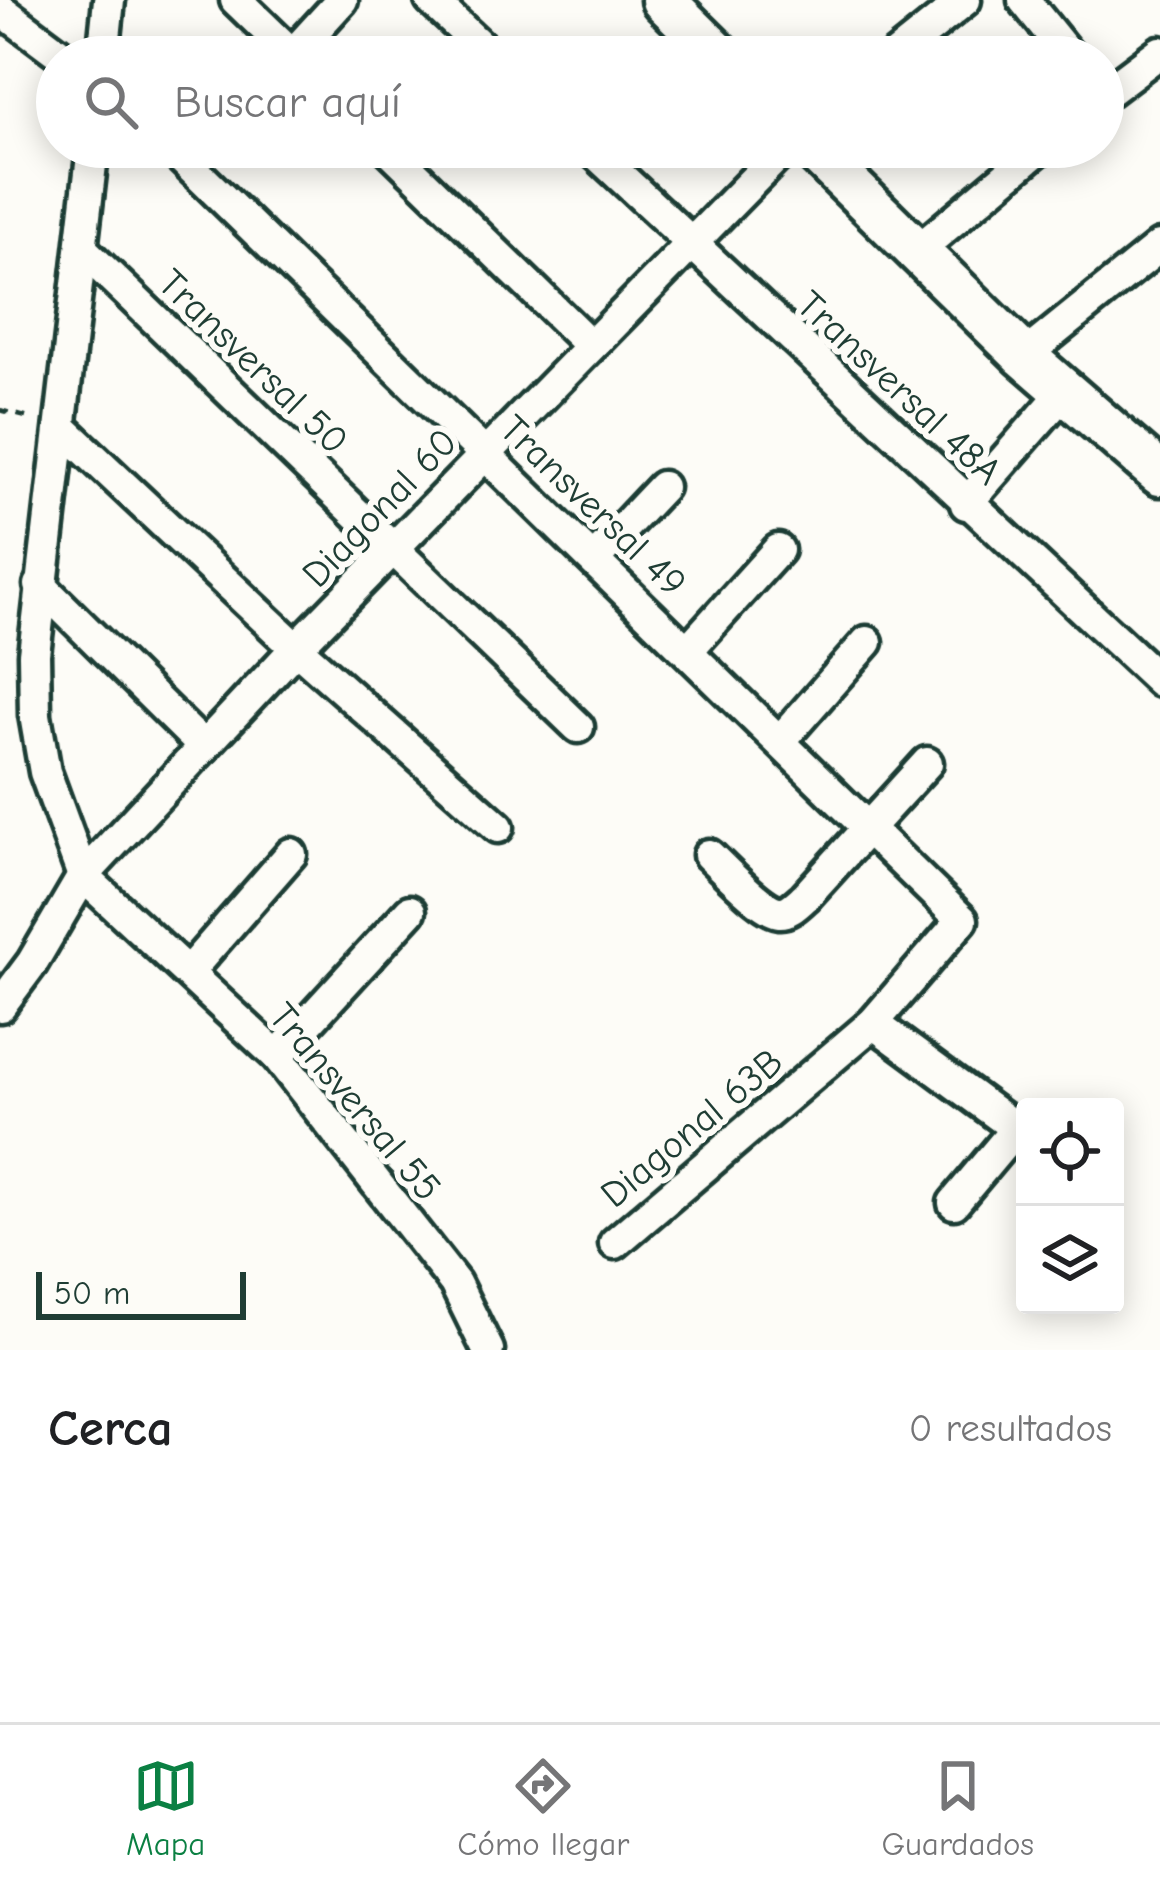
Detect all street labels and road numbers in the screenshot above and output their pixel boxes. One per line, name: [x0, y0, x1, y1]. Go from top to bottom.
street label: Transversal 50: [149, 260, 357, 464]
street label: Transversal 48A: [787, 282, 1010, 494]
street label: Transversal 49: [491, 406, 695, 606]
street label: Diagonal 60: [293, 419, 467, 597]
street label: Transversal 55: [259, 994, 450, 1210]
street label: Diagonal 63B: [592, 1039, 792, 1217]

